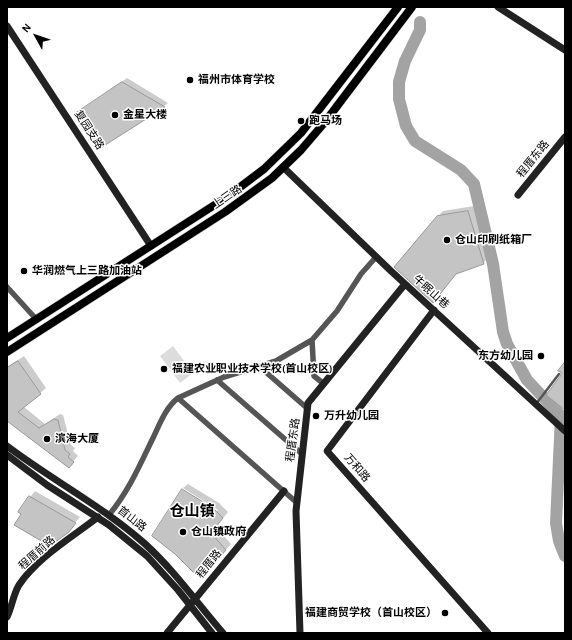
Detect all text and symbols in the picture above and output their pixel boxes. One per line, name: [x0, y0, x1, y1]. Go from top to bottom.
north arrow: [16, 16, 56, 56]
text: N: [20, 21, 33, 34]
place label: 福州市体育学校: [198, 73, 275, 87]
marker: 福州市体育学校: [185, 75, 195, 85]
street label: 复园支路: [71, 108, 107, 152]
place label: 金星大楼: [123, 108, 167, 122]
marker: 金星大楼: [110, 110, 120, 120]
place label: 跑马场: [309, 114, 342, 128]
marker: 跑马场: [296, 116, 306, 126]
street label: 程厝东路: [514, 138, 552, 180]
street label: 上三路: [210, 182, 244, 212]
place label: 仓山印刷纸箱厂: [455, 233, 532, 247]
marker: 仓山印刷纸箱厂: [442, 235, 452, 245]
place label: 华润燃气上三路加油站: [32, 264, 142, 278]
marker: 华润燃气上三路加油站: [19, 266, 29, 276]
street label: 牛眠山巷: [410, 272, 452, 312]
place label: 东方幼儿园: [478, 349, 533, 363]
marker: 东方幼儿园: [536, 351, 546, 361]
place label: 福建农业职业技术学校(首山校区): [172, 362, 333, 376]
marker: 福建农业职业技术学校(首山校区): [159, 364, 169, 374]
place label: 万升幼儿园: [324, 409, 379, 423]
marker: 万升幼儿园: [311, 411, 321, 421]
street label: 程厝东路: [283, 417, 303, 463]
place label: 滨海大厦: [55, 432, 99, 446]
marker: 滨海大厦: [42, 434, 52, 444]
street label: 万和路: [341, 451, 373, 485]
district label: 仓山镇: [170, 502, 214, 520]
street label: 首山路: [115, 504, 149, 534]
place label: 仓山镇政府: [191, 525, 246, 539]
marker: 仓山镇政府: [178, 527, 188, 537]
street label: 程厝前路: [16, 533, 58, 573]
street label: 程厝路: [193, 547, 225, 581]
place label: 福建商贸学校（首山校区）: [305, 606, 437, 620]
marker: 福建商贸学校（首山校区）: [440, 608, 450, 618]

